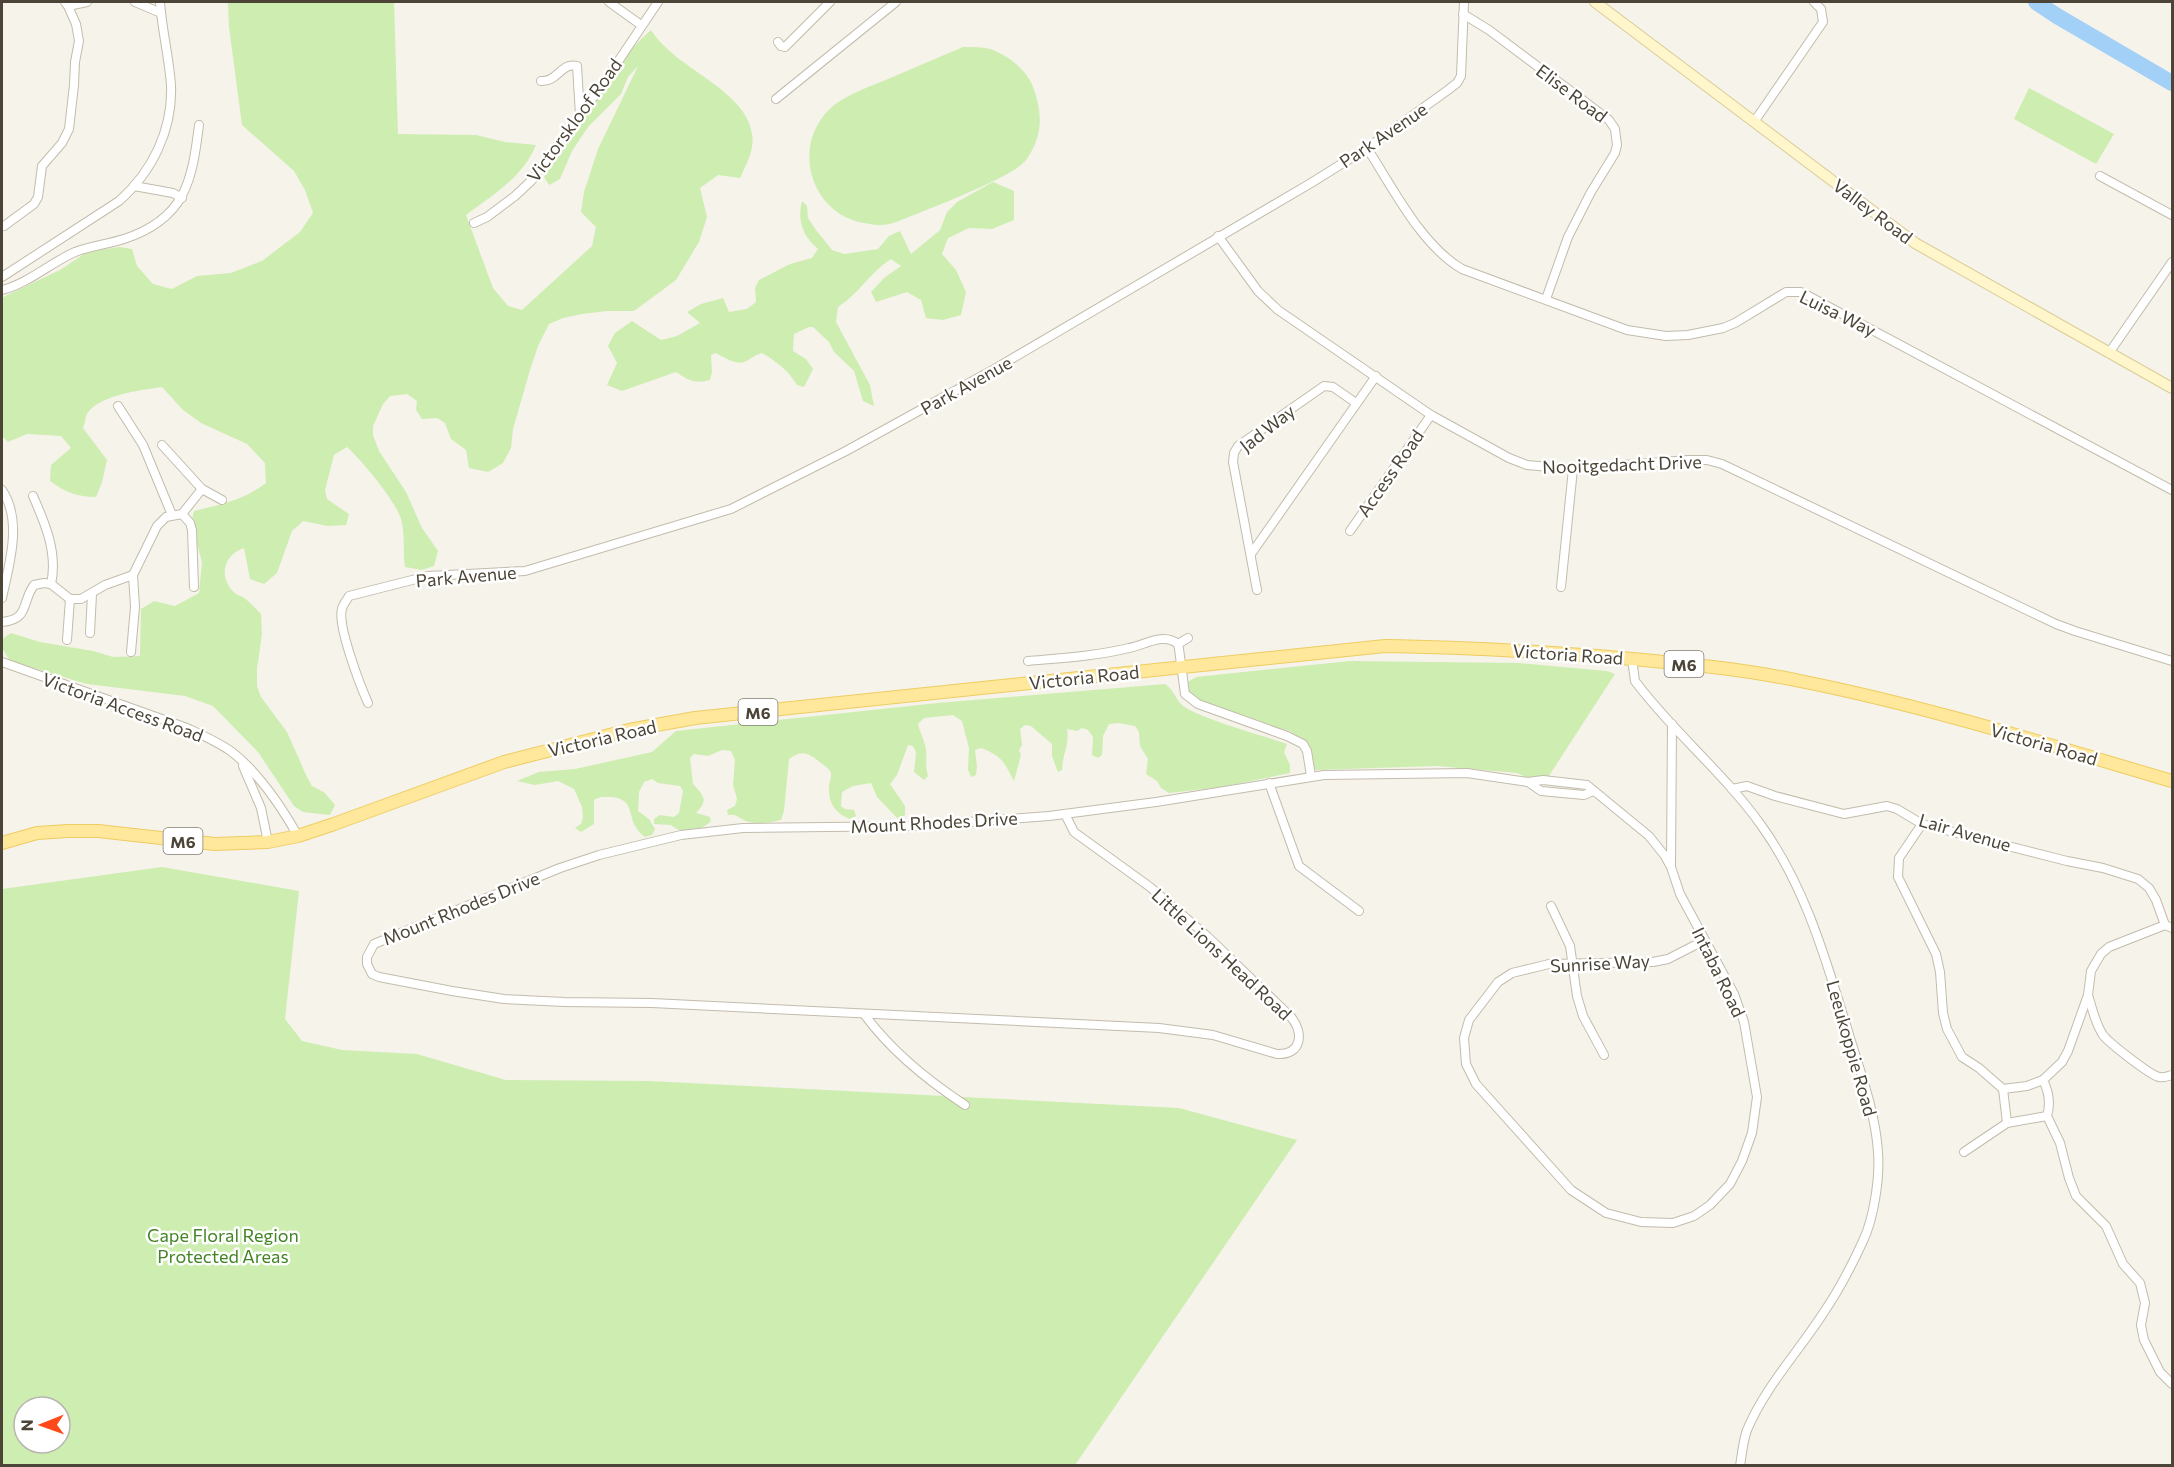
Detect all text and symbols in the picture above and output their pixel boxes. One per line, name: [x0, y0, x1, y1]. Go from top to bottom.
street label: Victorskloof Road: [522, 54, 626, 186]
street label: Elise Road: [1532, 59, 1612, 127]
street label: Park Avenue: [1335, 98, 1431, 172]
street label: Valley Road: [1829, 174, 1917, 248]
street label: Luisa Way: [1796, 285, 1880, 341]
street label: Park Avenue: [916, 351, 1016, 419]
street label: Jad Way: [1235, 399, 1299, 457]
street label: Access Road: [1352, 425, 1428, 521]
street label: Nooitgedacht Drive: [1542, 450, 1702, 478]
street label: Park Avenue: [415, 561, 517, 591]
street label: Victoria Road: [1512, 639, 1624, 669]
road number: M6: [1664, 651, 1704, 677]
street label: Victoria Road: [1028, 660, 1140, 694]
street label: Victoria Access Road: [39, 668, 207, 746]
road number: M6: [738, 699, 777, 725]
street label: Victoria Road: [546, 715, 658, 761]
street label: Victoria Road: [1988, 718, 2100, 770]
street label: Mount Rhodes Drive: [850, 807, 1018, 837]
street label: Lair Avenue: [1916, 808, 2014, 856]
road number: M6: [164, 828, 202, 854]
street label: Mount Rhodes Drive: [379, 866, 543, 950]
street label: Little Lions Head Road: [1148, 884, 1296, 1024]
street label: Intaba Road: [1688, 923, 1750, 1021]
street label: Sunrise Way: [1550, 949, 1650, 977]
street label: Leeukoppie Road: [1822, 978, 1882, 1118]
park label: Cape Floral Region Protected Areas: [147, 1224, 299, 1267]
north arrow: [12, 1395, 72, 1455]
text: N: [17, 1419, 36, 1431]

